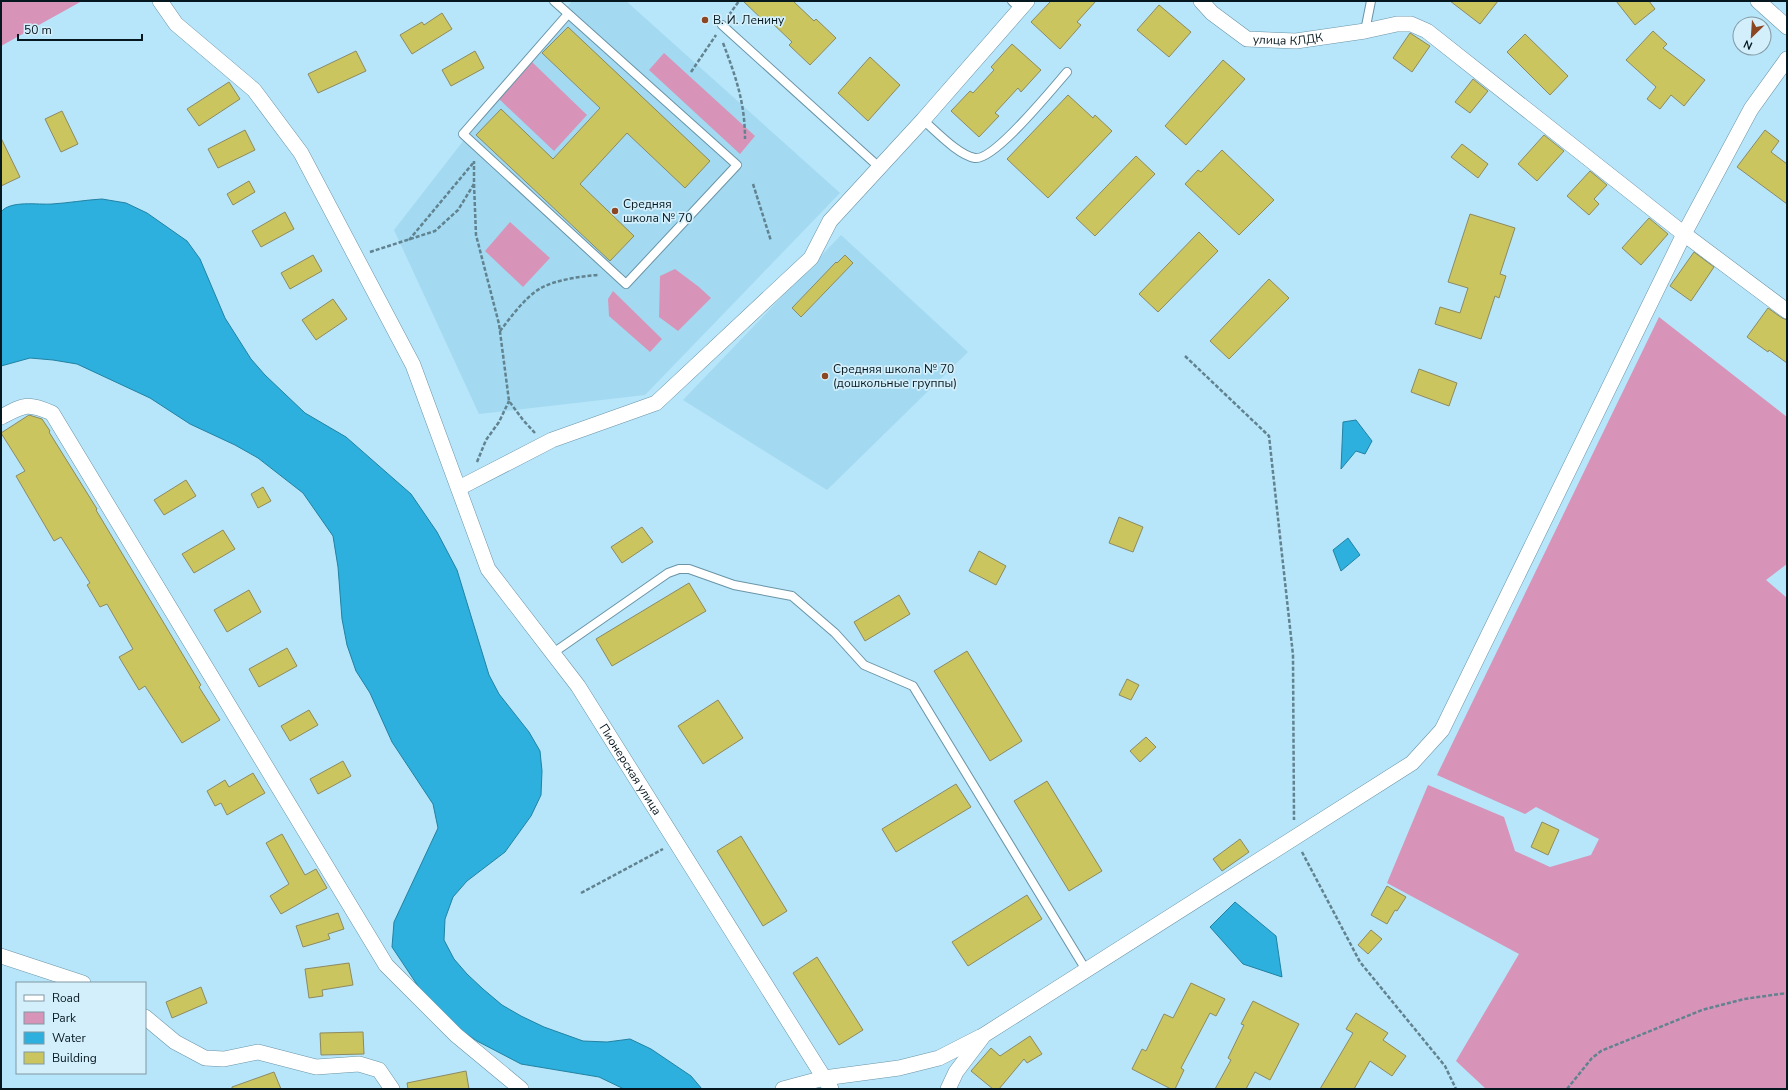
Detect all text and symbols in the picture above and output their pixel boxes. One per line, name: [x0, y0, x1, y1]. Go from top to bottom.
place label: В. И. Ленину: [713, 12, 785, 28]
marker: В. И. Ленину: [700, 15, 710, 25]
scale bar: [18, 16, 142, 42]
north arrow: [1732, 16, 1772, 56]
text: 50 m: [24, 22, 52, 38]
street label: улица КЛДК: [1253, 29, 1324, 49]
text: N: [1741, 36, 1755, 53]
place label: Средняя школа № 70: [623, 196, 692, 226]
marker: Средняя школа № 70: [610, 206, 620, 216]
place label: Средняя школа № 70 (дошкольные группы): [833, 361, 957, 391]
marker: Средняя школа № 70 (дошкольные группы): [820, 371, 830, 381]
street label: Пионерская улица: [596, 721, 665, 818]
legend: [16, 982, 146, 1074]
text: Road: [52, 990, 80, 1006]
text: Park: [52, 1010, 77, 1026]
text: Water: [52, 1030, 86, 1046]
text: Building: [52, 1050, 97, 1066]

